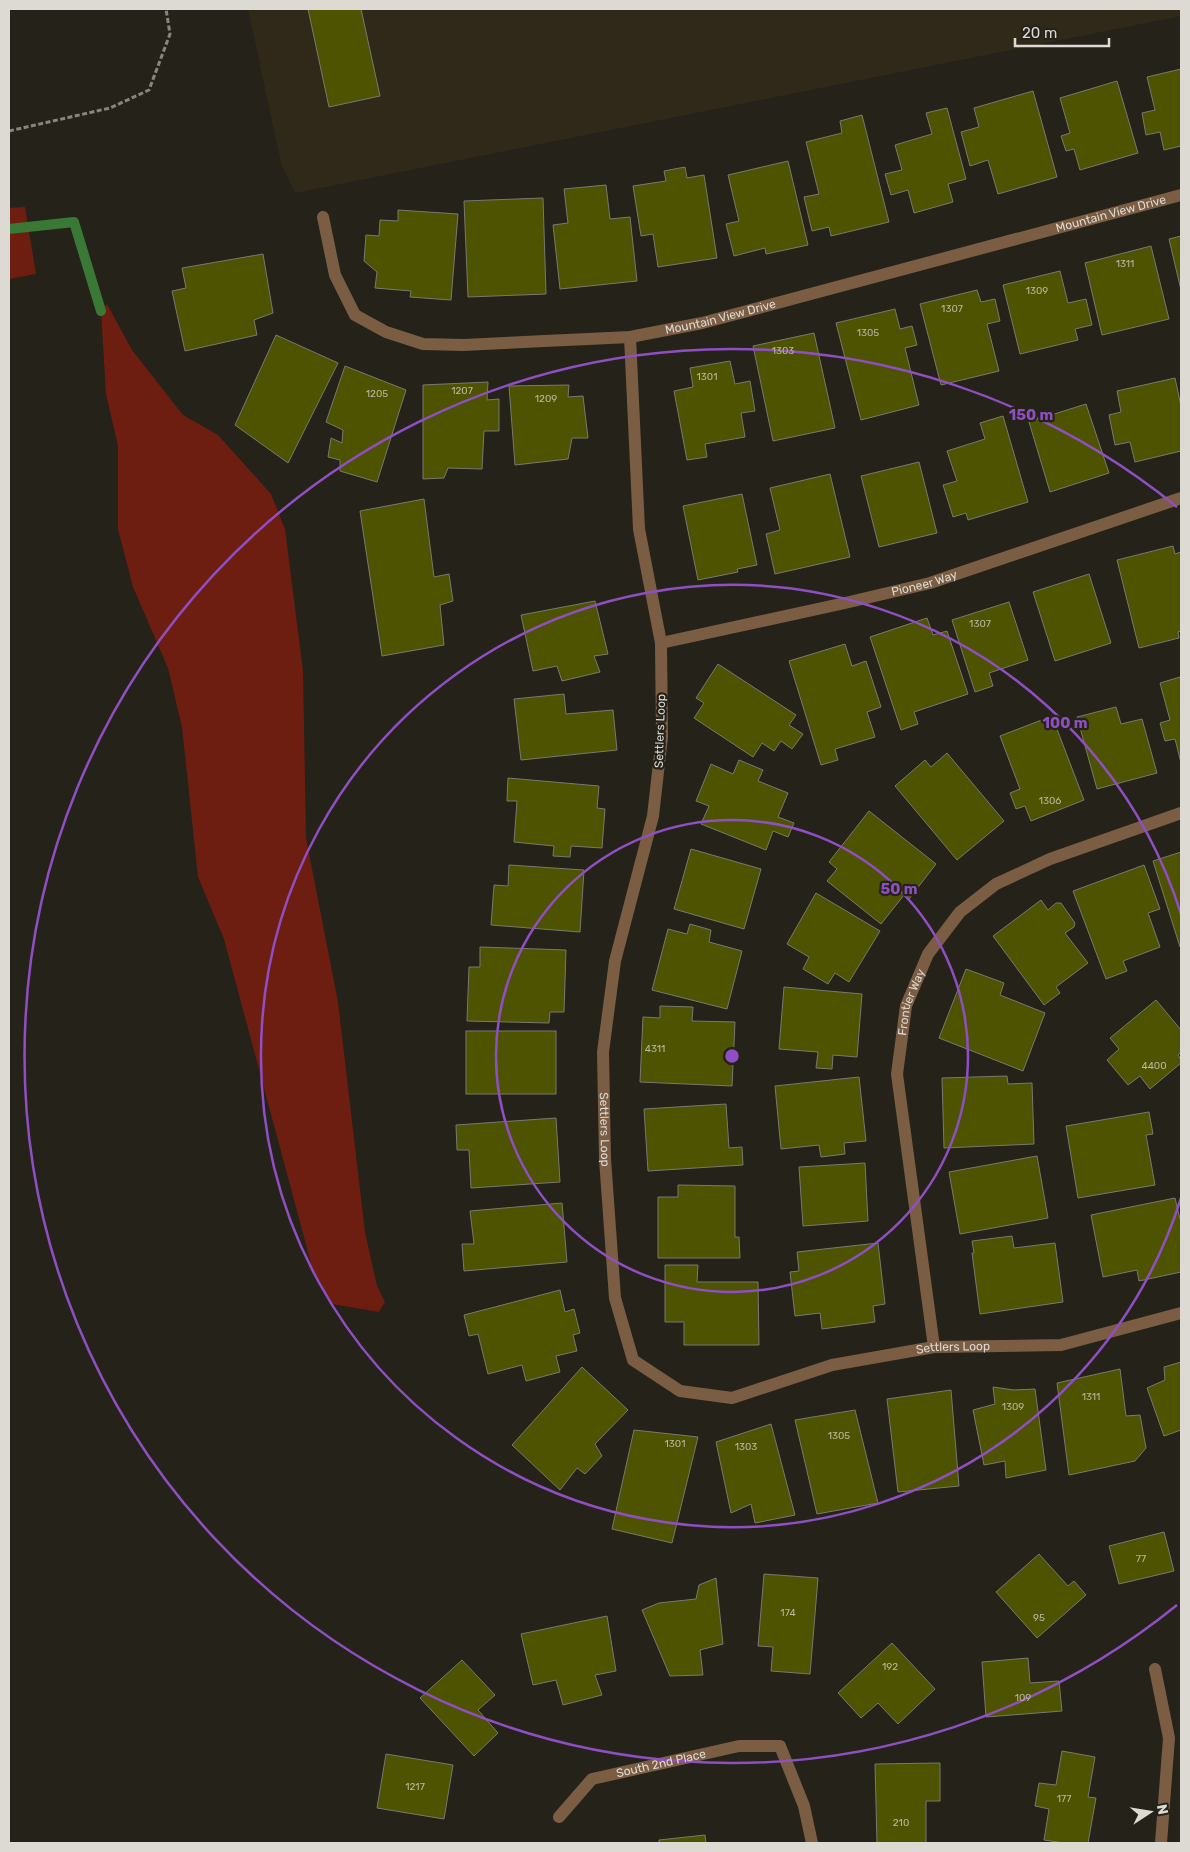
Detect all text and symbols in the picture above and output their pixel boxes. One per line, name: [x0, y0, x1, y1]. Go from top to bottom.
scale bar: [1015, 15, 1109, 47]
text: 20 m: [1022, 24, 1057, 42]
street label: Mountain View Drive: [1054, 192, 1168, 235]
house number: 1311: [1116, 258, 1134, 270]
house number: 1309: [1026, 285, 1048, 297]
street label: Mountain View Drive: [664, 297, 777, 337]
house number: 1307: [941, 303, 963, 315]
house number: 1305: [857, 327, 879, 339]
house number: 1303: [772, 345, 794, 357]
house number: 1301: [697, 371, 717, 383]
house number: 1207: [451, 385, 473, 397]
house number: 1205: [366, 388, 388, 400]
house number: 1209: [535, 393, 557, 405]
text: 150 m: [1009, 406, 1053, 424]
street label: Pioneer Way: [890, 567, 959, 599]
house number: 1307: [969, 618, 991, 630]
street label: Settlers Loop: [652, 694, 668, 768]
text: 100 m: [1043, 714, 1087, 732]
house number: 1306: [1039, 795, 1061, 807]
text: 50 m: [881, 880, 917, 898]
street label: Frontier Way: [895, 967, 928, 1036]
house number: 4311: [645, 1043, 665, 1055]
centre of rings: [723, 1047, 741, 1065]
house number: 4400: [1141, 1060, 1167, 1072]
street label: Settlers Loop: [597, 1092, 613, 1167]
street label: Settlers Loop: [915, 1339, 990, 1357]
house number: 1311: [1082, 1391, 1100, 1403]
house number: 1309: [1002, 1401, 1024, 1413]
house number: 1305: [828, 1430, 850, 1442]
house number: 1301: [665, 1438, 685, 1450]
house number: 1303: [735, 1441, 757, 1453]
house number: 77: [1136, 1553, 1146, 1565]
house number: 174: [780, 1607, 796, 1619]
house number: 95: [1033, 1612, 1045, 1624]
house number: 192: [882, 1661, 898, 1673]
house number: 109: [1015, 1692, 1031, 1704]
street label: South 2nd Place: [615, 1747, 707, 1780]
house number: 1217: [405, 1781, 425, 1793]
north arrow: [1125, 1787, 1175, 1837]
house number: 177: [1057, 1793, 1071, 1805]
text: N: [1153, 1803, 1172, 1816]
house number: 210: [893, 1817, 909, 1829]

